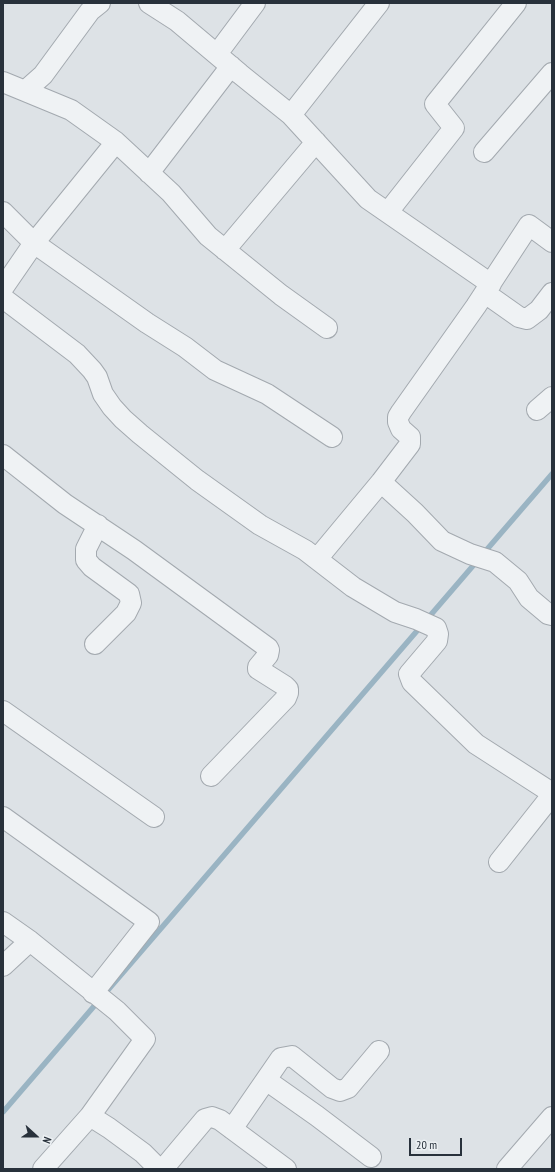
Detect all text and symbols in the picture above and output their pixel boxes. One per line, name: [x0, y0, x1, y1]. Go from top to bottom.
north arrow: [16, 1116, 56, 1156]
scale bar: [411, 1130, 464, 1156]
text: N: [40, 1135, 55, 1146]
text: 20 m: [416, 1137, 437, 1152]

